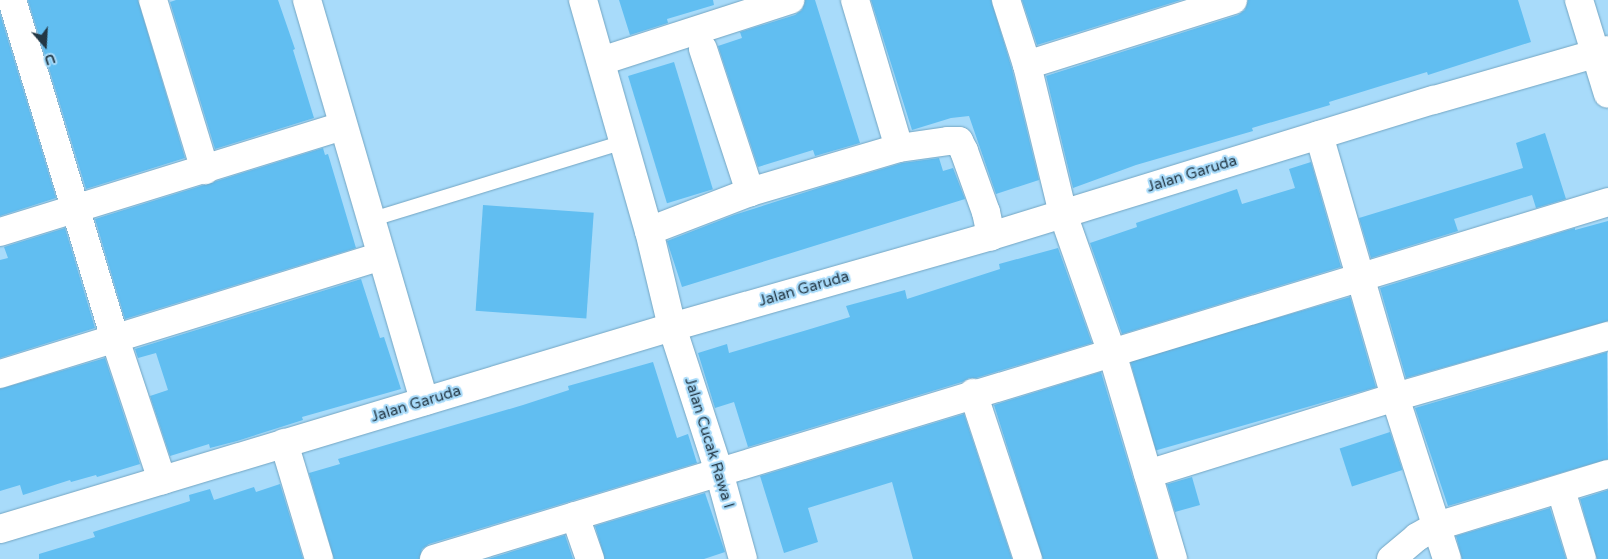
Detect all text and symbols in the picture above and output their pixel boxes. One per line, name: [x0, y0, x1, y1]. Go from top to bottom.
north arrow: [20, 20, 70, 70]
text: U: [42, 50, 58, 69]
street label: Jalan Garuda: [1145, 152, 1239, 196]
street label: Jalan Garuda: [757, 268, 851, 310]
street label: Jalan Cucak Rawa I: [681, 375, 737, 511]
street label: Jalan Garuda: [369, 382, 463, 426]

